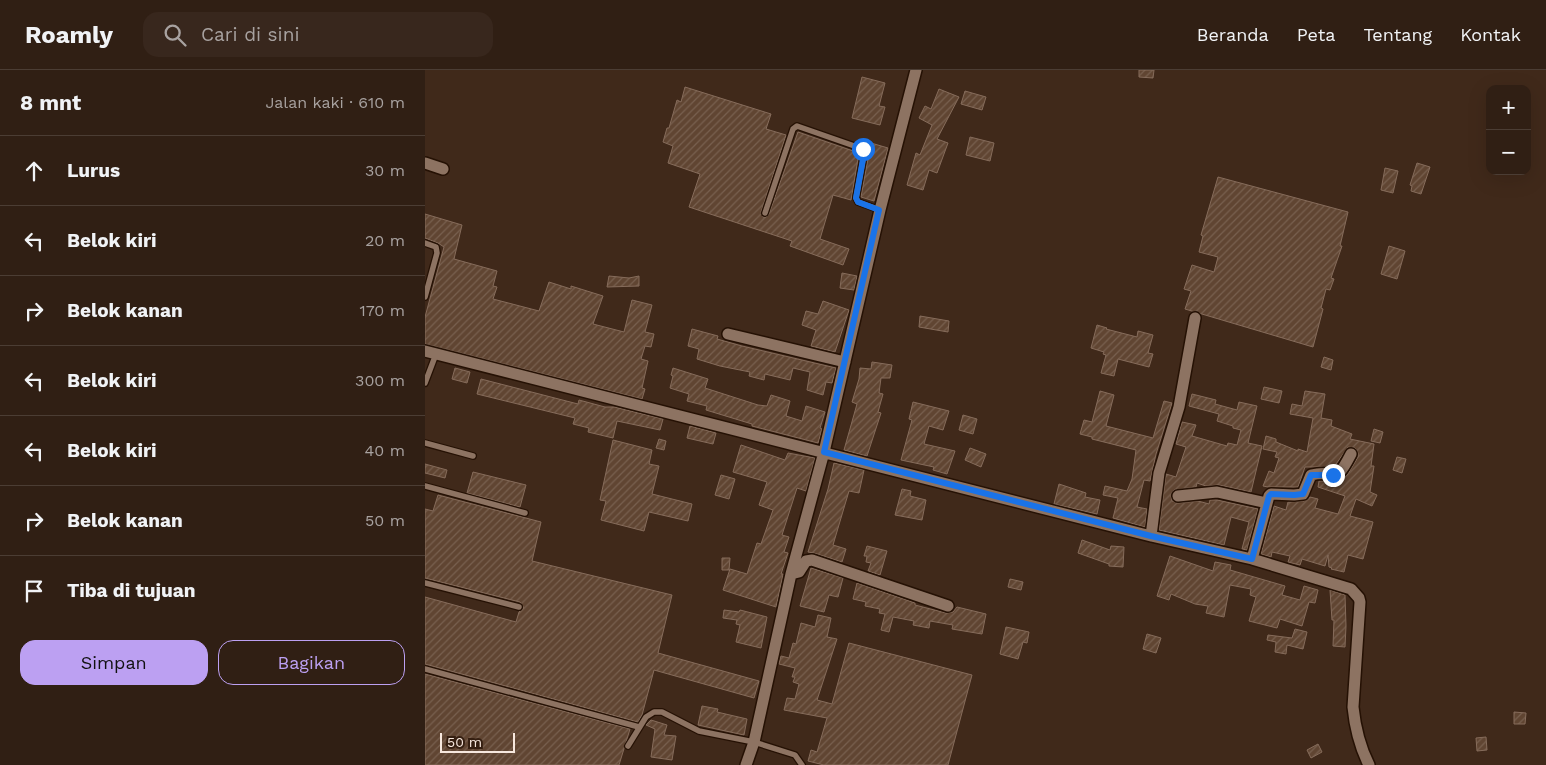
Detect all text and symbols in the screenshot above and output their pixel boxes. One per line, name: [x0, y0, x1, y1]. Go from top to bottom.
search box: [143, 12, 493, 57]
text: Roamly: [25, 21, 113, 49]
icon: search: [161, 21, 189, 49]
text: Cari di sini: [201, 23, 299, 46]
text: Beranda: [1197, 24, 1269, 45]
text: Peta: [1297, 24, 1335, 45]
text: Tentang: [1363, 24, 1432, 45]
text: Kontak: [1460, 24, 1521, 45]
map controls: [1486, 85, 1531, 175]
button: +: [1486, 85, 1531, 130]
text: 8 mnt: [20, 90, 81, 115]
text: Jalan kaki · 610 m: [265, 93, 405, 112]
button: −: [1486, 130, 1531, 175]
route start: [852, 138, 875, 161]
icon: ahead: [20, 157, 48, 185]
text: Lurus: [67, 159, 120, 182]
text: 30 m: [365, 161, 405, 180]
icon: left: [20, 227, 48, 255]
text: Belok kiri: [67, 229, 157, 252]
text: 20 m: [365, 231, 405, 250]
icon: right: [20, 297, 48, 325]
text: Belok kanan: [67, 299, 183, 322]
text: 170 m: [359, 301, 405, 320]
icon: left: [20, 367, 48, 395]
text: Belok kiri: [67, 369, 157, 392]
text: 300 m: [355, 371, 405, 390]
icon: left: [20, 437, 48, 465]
text: Belok kiri: [67, 439, 157, 462]
text: 40 m: [365, 441, 405, 460]
route end: [1322, 464, 1345, 487]
icon: right: [20, 507, 48, 535]
text: Belok kanan: [67, 509, 183, 532]
text: 50 m: [365, 511, 405, 530]
icon: arrive: [20, 577, 48, 605]
text: Tiba di tujuan: [67, 579, 196, 602]
button: Simpan: [20, 640, 208, 685]
button: Bagikan: [218, 640, 405, 685]
scale bar: [440, 730, 515, 753]
text: 50 m: [447, 734, 482, 750]

